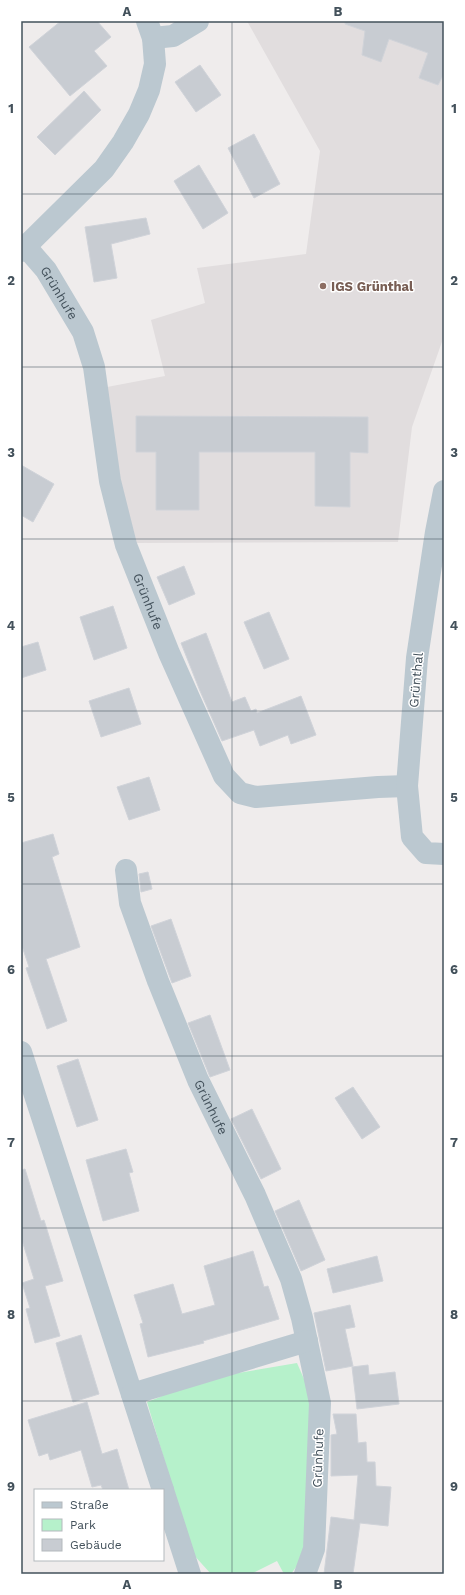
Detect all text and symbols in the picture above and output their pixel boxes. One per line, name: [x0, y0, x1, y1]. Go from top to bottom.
text: A: [123, 4, 132, 19]
text: B: [334, 4, 343, 19]
text: 1: [8, 101, 14, 116]
text: 1: [451, 101, 457, 116]
street label: Grünhufe: [38, 263, 81, 322]
text: 2: [7, 273, 15, 288]
text: 2: [450, 273, 458, 288]
place label: IGS Grünthal: [331, 279, 414, 294]
marker: IGS Grünthal: [318, 281, 328, 291]
text: 3: [7, 445, 15, 460]
text: 3: [450, 445, 458, 460]
street label: Grünhufe: [130, 571, 166, 632]
text: 4: [7, 618, 16, 633]
text: 4: [450, 618, 459, 633]
street label: Grünthal: [406, 652, 426, 708]
text: 5: [7, 790, 15, 805]
text: 5: [450, 790, 458, 805]
text: 6: [7, 962, 15, 977]
text: 6: [450, 962, 458, 977]
street label: Grünhufe: [191, 1077, 231, 1137]
text: 7: [7, 1135, 15, 1150]
text: 7: [450, 1135, 458, 1150]
text: 8: [7, 1307, 15, 1322]
text: 8: [450, 1307, 458, 1322]
street label: Grünhufe: [309, 1428, 327, 1488]
text: 9: [7, 1479, 15, 1494]
text: 9: [450, 1479, 458, 1494]
legend: [34, 1489, 164, 1561]
text: Straße: [70, 1498, 109, 1512]
text: Park: [70, 1518, 96, 1532]
text: Gebäude: [70, 1538, 122, 1552]
text: A: [123, 1577, 132, 1592]
text: B: [334, 1577, 343, 1592]

